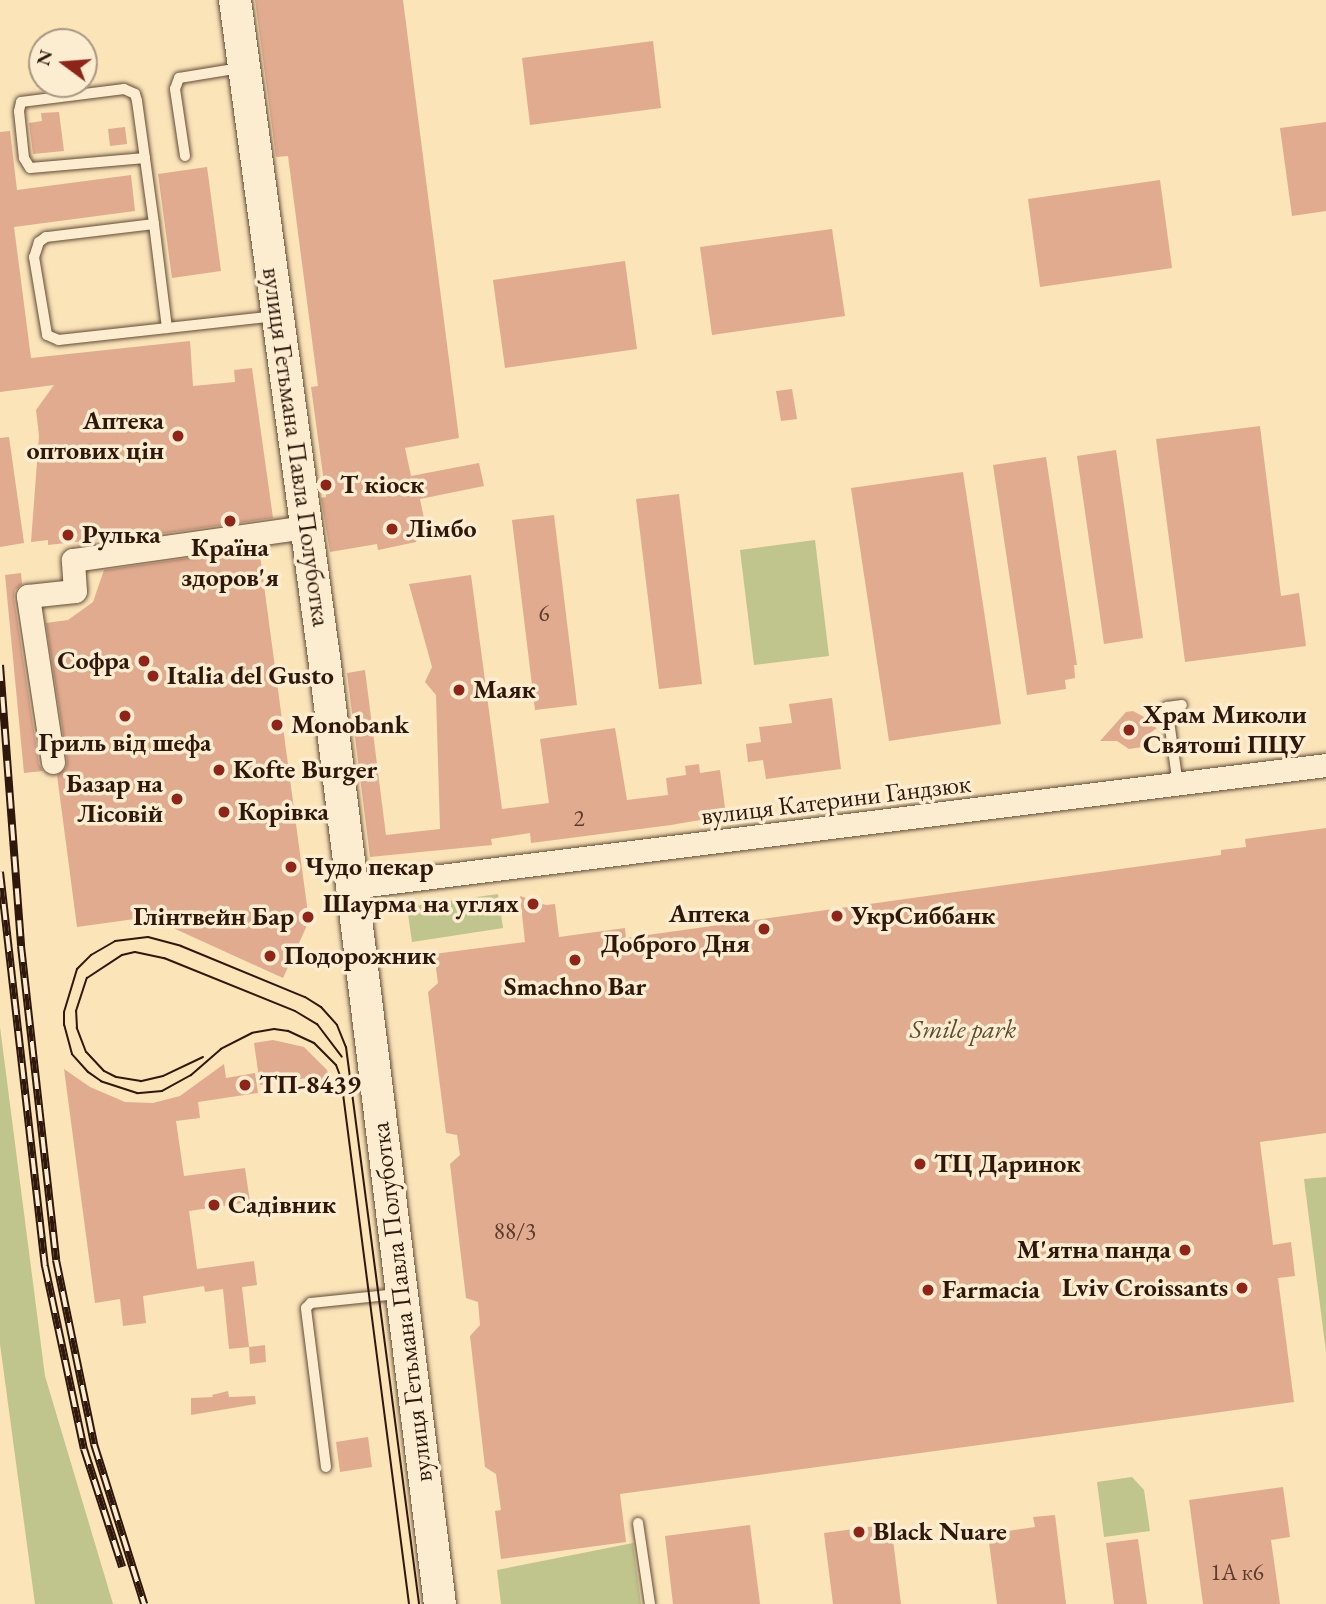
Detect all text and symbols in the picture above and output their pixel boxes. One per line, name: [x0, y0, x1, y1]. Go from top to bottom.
north arrow: [28, 28, 98, 98]
text: N: [30, 47, 58, 68]
street label: вулиця Гетьмана Павла Полуботка: [255, 265, 337, 629]
place label: Аптека оптових цін: [26, 405, 164, 466]
marker: Аптека оптових цін: [170, 428, 186, 444]
place label: Т кіоск: [340, 469, 424, 501]
marker: Т кіоск: [318, 477, 334, 493]
marker: Країна здоров'я: [222, 513, 238, 529]
place label: Лімбо: [406, 513, 477, 545]
place label: Рулька: [82, 519, 161, 551]
marker: Лімбо: [384, 521, 400, 537]
marker: Рулька: [60, 527, 76, 543]
place label: Країна здоров'я: [181, 532, 279, 594]
house number: 6: [538, 599, 550, 627]
place label: Софра: [57, 645, 130, 677]
marker: Софра: [136, 653, 152, 669]
place label: Italia del Gusto: [167, 660, 334, 692]
marker: Italia del Gusto: [145, 668, 161, 684]
place label: Маяк: [473, 674, 536, 706]
marker: Маяк: [451, 682, 467, 698]
place label: Храм Миколи Святоші ПЦУ: [1143, 699, 1307, 760]
marker: Гриль від шефа: [117, 708, 133, 724]
place label: Monobank: [291, 709, 409, 741]
marker: Monobank: [269, 717, 285, 733]
marker: Храм Миколи Святоші ПЦУ: [1121, 722, 1137, 738]
place label: Гриль від шефа: [39, 727, 211, 759]
place label: Kofte Burger: [233, 754, 377, 786]
marker: Kofte Burger: [211, 762, 227, 778]
place label: Базар на Лісовій: [66, 768, 163, 830]
street label: вулиця Катерини Гандзюк: [699, 768, 973, 832]
marker: Базар на Лісовій: [169, 791, 185, 807]
place label: Корівка: [238, 796, 329, 828]
marker: Корівка: [216, 804, 232, 820]
house number: 2: [573, 804, 585, 832]
place label: Чудо пекар: [305, 851, 433, 883]
marker: Чудо пекар: [283, 859, 299, 875]
place label: Шаурма на углях: [323, 888, 519, 920]
marker: Шаурма на углях: [525, 896, 541, 912]
place label: Аптека Доброго Дня: [601, 898, 750, 960]
place label: УкрСиббанк: [851, 900, 995, 932]
place label: Глінтвейн Бар: [133, 901, 294, 933]
marker: УкрСиббанк: [829, 908, 845, 924]
marker: Глінтвейн Бар: [300, 909, 316, 925]
marker: Аптека Доброго Дня: [756, 921, 772, 937]
place label: Подорожник: [284, 940, 436, 972]
marker: Подорожник: [262, 948, 278, 964]
marker: Smachno Bar: [567, 952, 583, 968]
place label: Smachno Bar: [504, 971, 646, 1003]
park label: Smile park: [910, 1014, 1016, 1046]
place label: ТП-8439: [259, 1069, 361, 1101]
marker: ТП-8439: [237, 1077, 253, 1093]
street label: вулиця Гетьмана Павла Полуботка: [364, 1120, 440, 1484]
place label: ТЦ Даринок: [934, 1148, 1081, 1180]
marker: ТЦ Даринок: [912, 1156, 928, 1172]
place label: Садівник: [228, 1189, 336, 1221]
marker: Садівник: [206, 1197, 222, 1213]
house number: 88/3: [494, 1217, 536, 1245]
place label: М'ятна панда: [1017, 1234, 1171, 1266]
marker: М'ятна панда: [1177, 1242, 1193, 1258]
place label: Lviv Croissants: [1062, 1272, 1228, 1304]
place label: Farmacia: [942, 1274, 1040, 1306]
marker: Lviv Croissants: [1234, 1280, 1250, 1296]
marker: Farmacia: [920, 1282, 936, 1298]
place label: Black Nuare: [873, 1516, 1007, 1548]
marker: Black Nuare: [851, 1524, 867, 1540]
house number: 1А к6: [1210, 1558, 1264, 1586]

